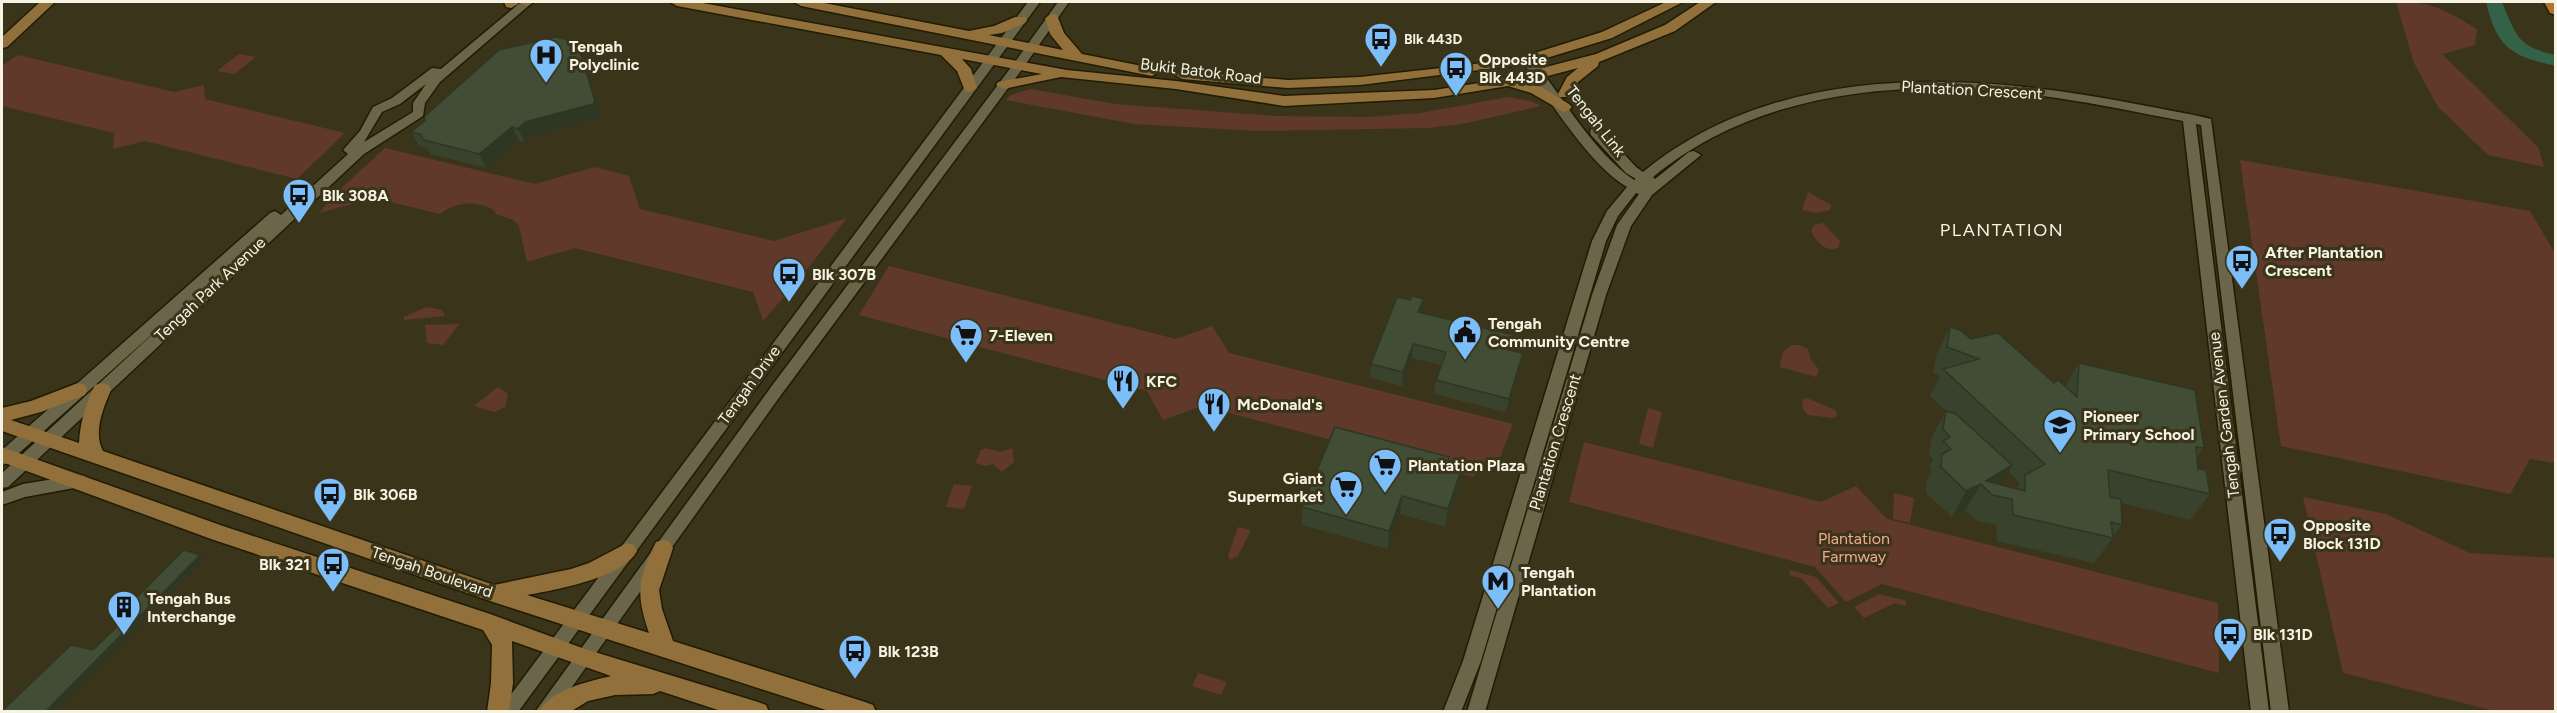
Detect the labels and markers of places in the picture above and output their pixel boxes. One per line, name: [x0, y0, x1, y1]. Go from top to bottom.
bus stop icon: Blk 443D: [1363, 21, 1399, 68]
place label: Blk 443D: [1404, 31, 1462, 48]
hospital icon: Tengah Polyclinic: [528, 37, 564, 84]
place label: Tengah Polyclinic: [569, 37, 640, 74]
bus stop icon: Opposite Blk 443D: [1438, 50, 1474, 97]
place label: Opposite Blk 443D: [1479, 50, 1547, 87]
bus stop icon: Blk 308A: [281, 177, 317, 224]
place label: Blk 308A: [322, 186, 389, 205]
bus stop icon: After Plantation Crescent: [2224, 243, 2260, 290]
place label: After Plantation Crescent: [2265, 243, 2383, 280]
bus stop icon: Blk 307B: [771, 256, 807, 303]
place label: Blk 307B: [812, 265, 876, 284]
public building icon: Tengah Community Centre: [1447, 314, 1483, 361]
place label: Tengah Community Centre: [1488, 314, 1630, 351]
supermarket icon: 7-Eleven: [948, 317, 984, 364]
place label: 7-Eleven: [989, 326, 1053, 345]
restaurant icon: KFC: [1105, 363, 1141, 410]
place label: KFC: [1146, 372, 1178, 391]
restaurant icon: McDonald's: [1196, 386, 1232, 433]
place label: McDonald's: [1237, 395, 1323, 414]
school or university icon: Pioneer Primary School: [2042, 407, 2078, 454]
place label: Pioneer Primary School: [2083, 407, 2195, 444]
supermarket icon: Plantation Plaza: [1367, 447, 1403, 494]
place label: Plantation Plaza: [1408, 456, 1525, 475]
place label: Giant Supermarket: [1228, 469, 1323, 506]
supermarket icon: Giant Supermarket: [1328, 469, 1364, 516]
bus stop icon: Blk 306B: [312, 476, 348, 523]
place label: Blk 306B: [353, 485, 418, 504]
bus stop icon: Opposite Block 131D: [2262, 516, 2298, 563]
place label: Opposite Block 131D: [2303, 516, 2381, 553]
bus stop icon: Blk 321: [315, 546, 351, 593]
place label: Blk 321: [259, 555, 310, 574]
metro station icon: Tengah Plantation: [1480, 563, 1516, 610]
place label: Tengah Plantation: [1521, 563, 1596, 600]
building icon: Tengah Bus Interchange: [106, 589, 142, 636]
place label: Tengah Bus Interchange: [147, 589, 236, 626]
bus stop icon: Blk 131D: [2212, 616, 2248, 663]
place label: Blk 131D: [2253, 625, 2313, 644]
bus stop icon: Blk 123B: [837, 633, 873, 680]
place label: Blk 123B: [878, 642, 939, 661]

